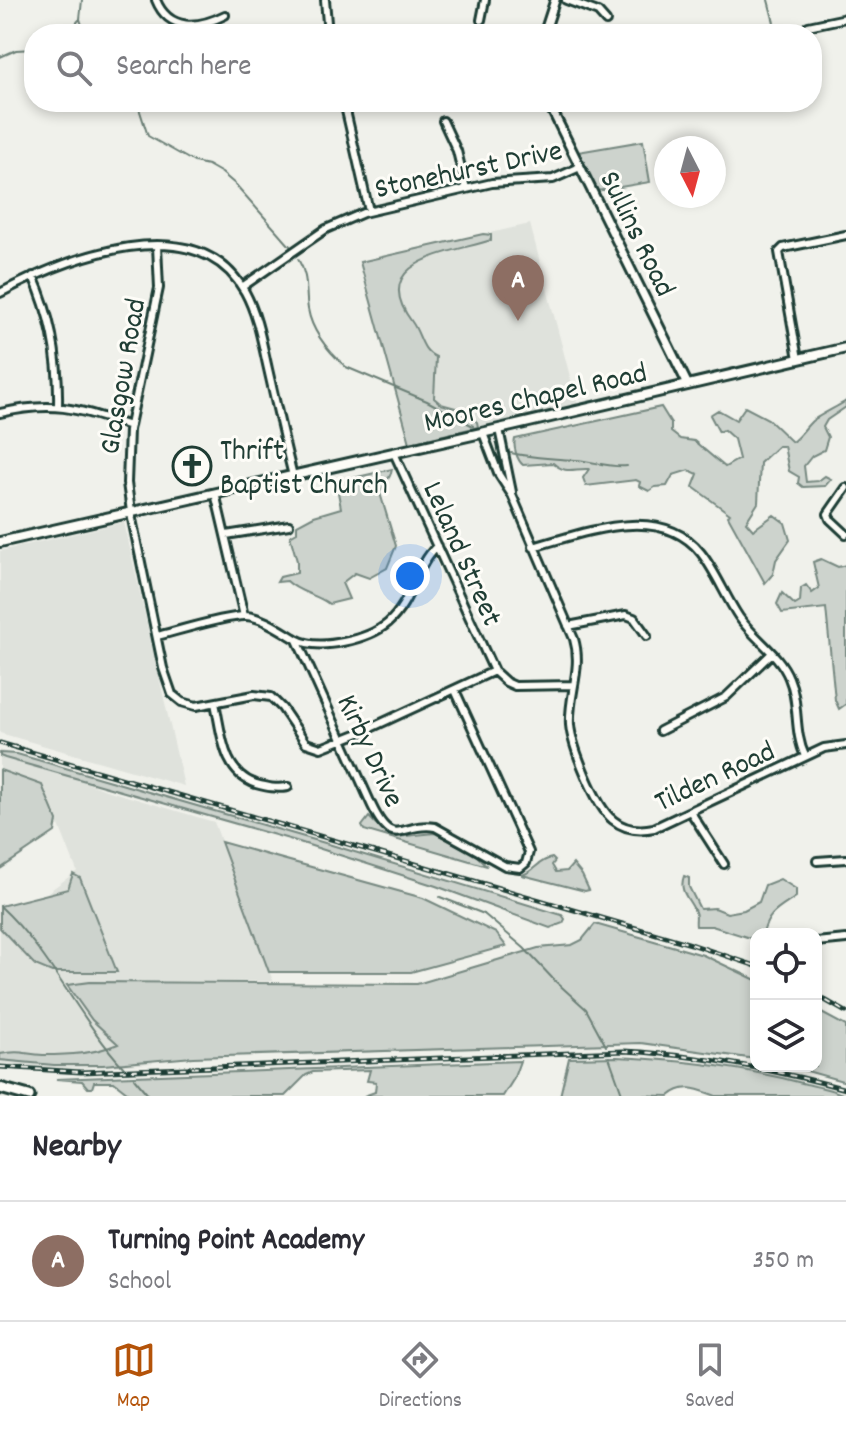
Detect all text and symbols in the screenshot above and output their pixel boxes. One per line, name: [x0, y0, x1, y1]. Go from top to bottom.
search box: [24, 24, 822, 112]
icon: search: [52, 46, 96, 90]
text: Search here: [116, 47, 252, 90]
street label: Stonehurst Drive: [371, 132, 567, 213]
north arrow: [654, 136, 726, 208]
street label: Sullins Road: [586, 165, 684, 305]
pin: A: [492, 255, 544, 321]
street label: Glasgow Road: [91, 295, 160, 458]
street label: Moores Chapel Road: [420, 354, 652, 447]
place label: Thrift Baptist Church: [220, 432, 388, 509]
church icon: Thrift Baptist Church: [171, 445, 213, 487]
street label: Leland Street: [409, 476, 511, 634]
your location: [390, 556, 430, 596]
street label: Kirby Drive: [323, 688, 413, 816]
street label: Tilden Road: [648, 732, 783, 826]
map controls: [750, 928, 822, 1072]
button: locate: [750, 928, 822, 1000]
button: layers: [750, 1000, 822, 1072]
text: Nearby: [32, 1124, 121, 1173]
text: Turning Point Academy: [108, 1221, 364, 1264]
text: A: [51, 1243, 65, 1280]
text: 350 m: [752, 1243, 814, 1280]
text: School: [108, 1264, 171, 1301]
tab: Map: [112, 1338, 156, 1417]
tab: Directions: [379, 1338, 462, 1417]
tab: Saved: [685, 1338, 734, 1417]

